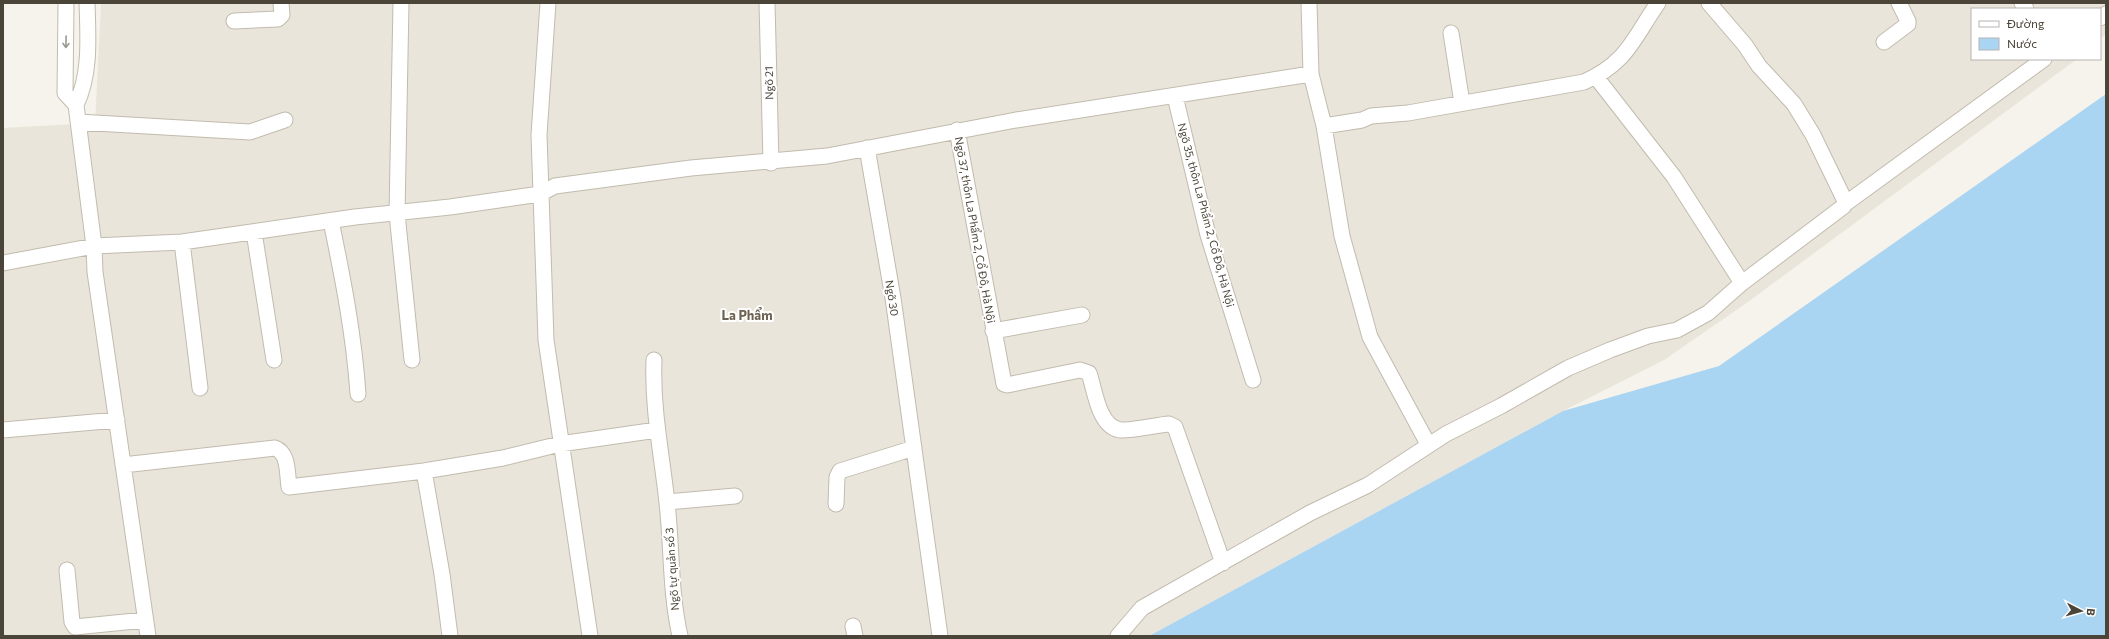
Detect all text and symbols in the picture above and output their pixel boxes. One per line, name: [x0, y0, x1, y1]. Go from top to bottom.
legend: [1971, 8, 2101, 60]
text: Đường: [2006, 16, 2045, 30]
one-way arrow: [62, 35, 70, 48]
text: Nước: [2007, 36, 2037, 50]
street label: Ngõ 21: [762, 66, 775, 100]
street label: Ngõ 35, thôn La Phẩm 2, Cổ Đô, Hà Nội: [1176, 121, 1238, 309]
street label: Ngõ 37, thôn La Phẩm 2, Cổ Đô, Hà Nội: [953, 136, 999, 324]
street label: Ngõ 30: [883, 279, 902, 317]
district label: La Phẩm: [722, 307, 772, 323]
street label: Ngõ tự quản số 3: [662, 527, 681, 611]
north arrow: [2061, 591, 2101, 631]
text: B: [2085, 608, 2098, 616]

